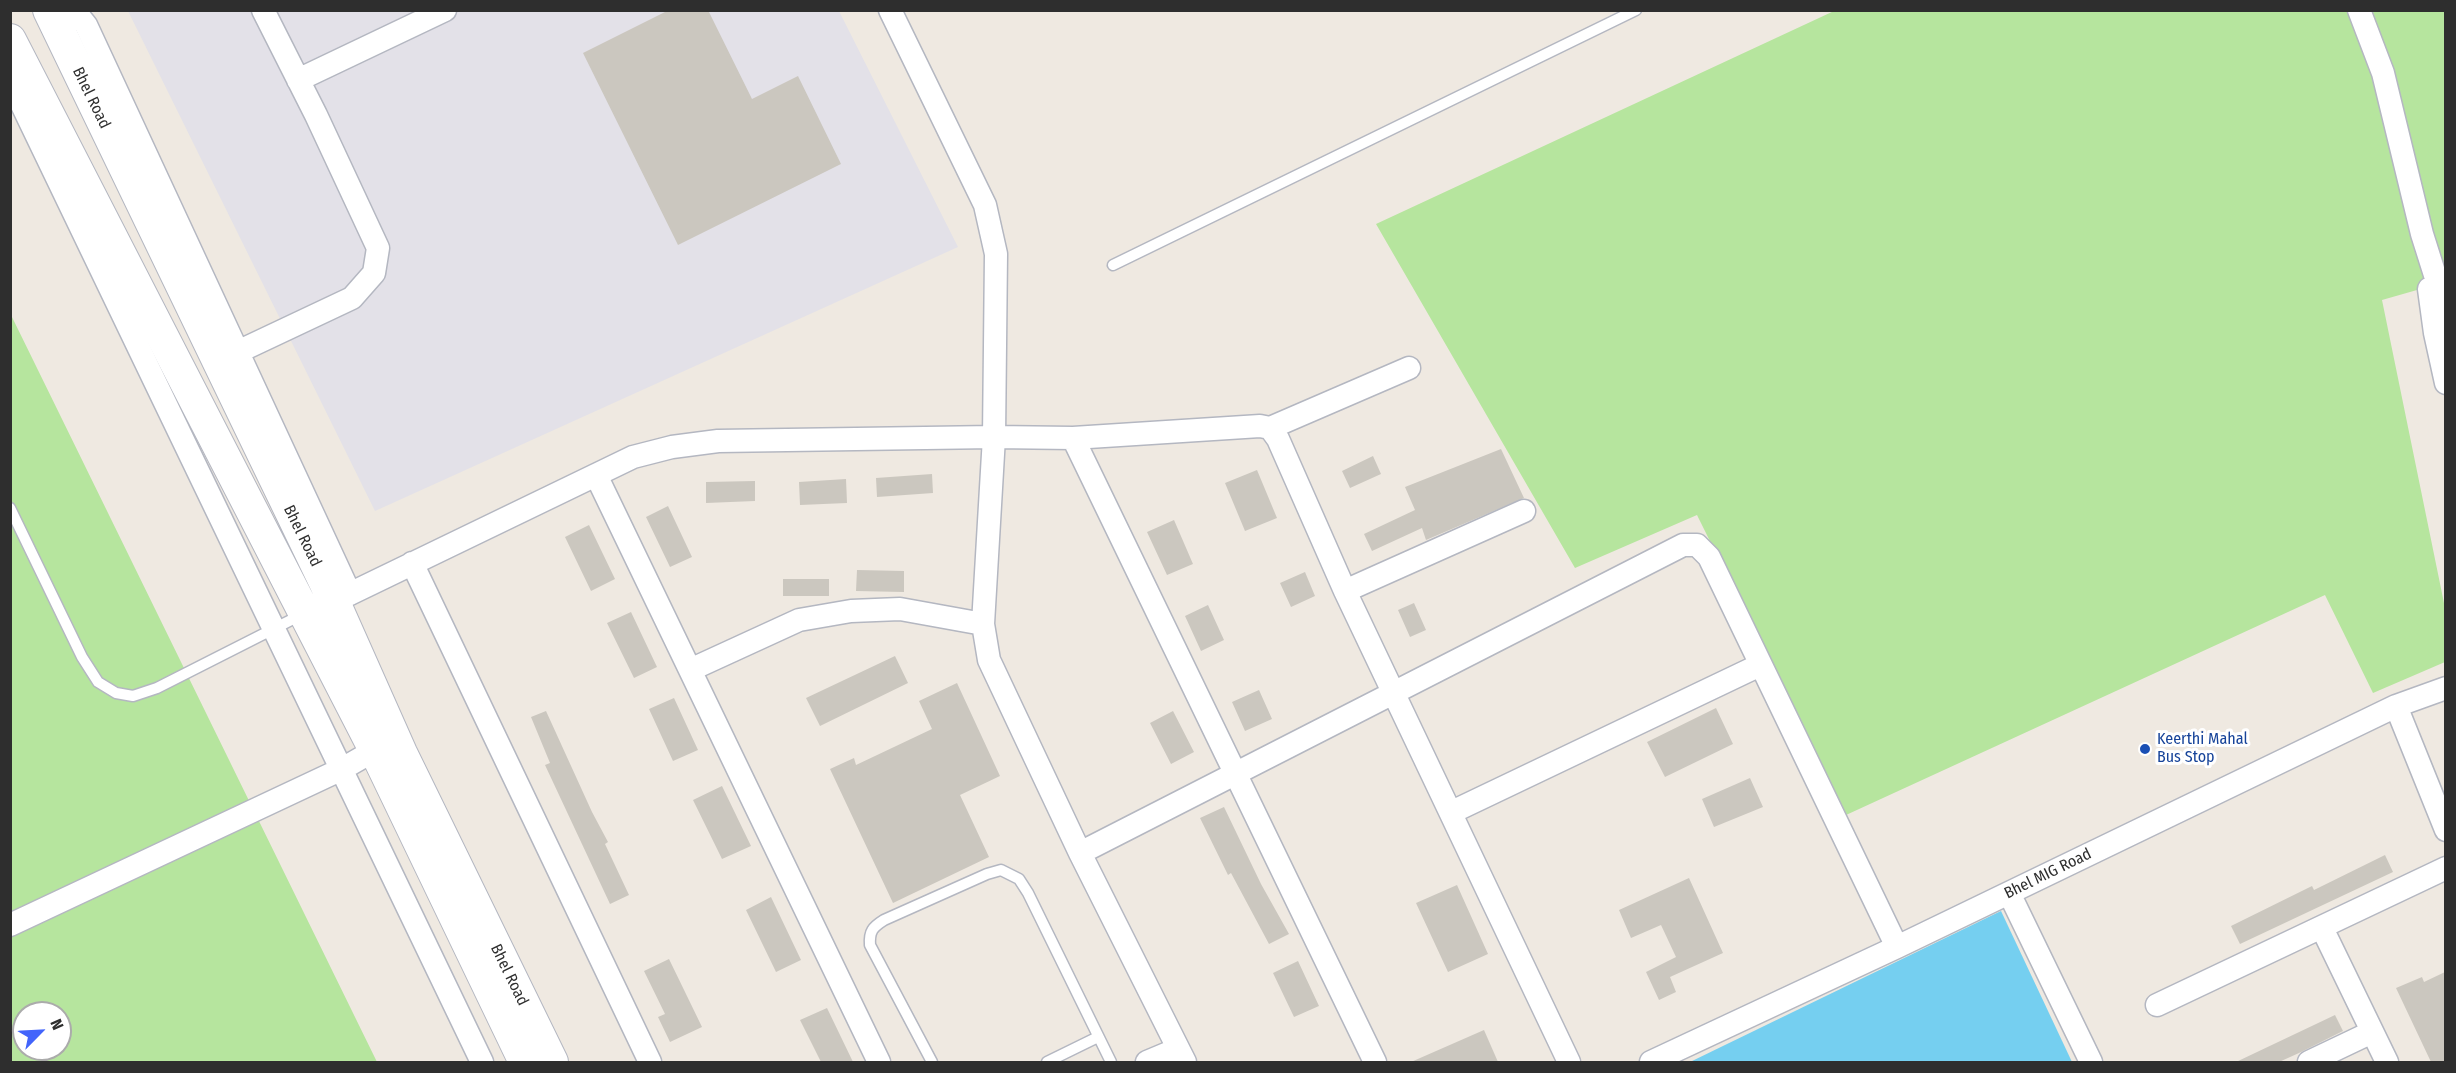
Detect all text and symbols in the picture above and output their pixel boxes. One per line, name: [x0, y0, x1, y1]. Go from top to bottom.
street label: Bhel Road: [68, 64, 114, 132]
street label: Bhel Road: [279, 502, 325, 570]
place label: Keerthi Mahal Bus Stop: [2157, 730, 2248, 768]
marker: Keerthi Mahal Bus Stop: [2138, 742, 2152, 756]
street label: Bhel MIG Road: [2001, 845, 2095, 903]
street label: Bhel Road: [486, 941, 532, 1009]
north arrow: [12, 1001, 72, 1061]
text: N: [46, 1016, 68, 1033]

